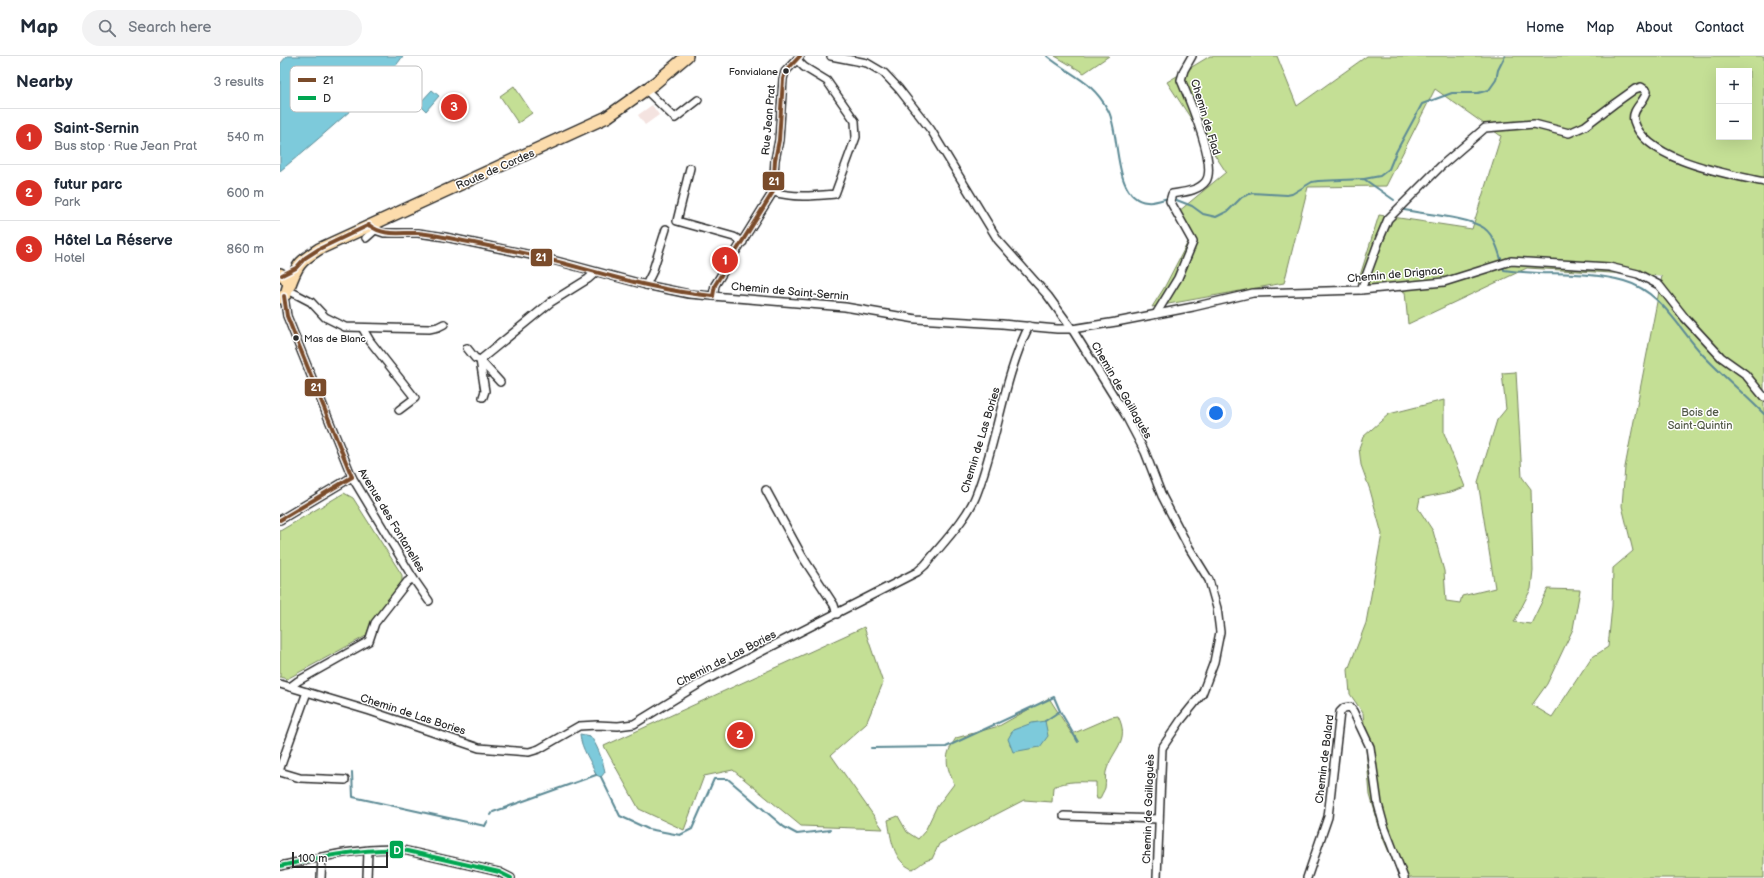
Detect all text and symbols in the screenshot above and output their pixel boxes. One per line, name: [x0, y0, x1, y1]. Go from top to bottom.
search box: [82, 10, 362, 46]
text: Map: [20, 16, 58, 39]
icon: search: [96, 17, 118, 39]
text: Search here: [128, 18, 211, 37]
text: Home: [1526, 19, 1564, 36]
text: Map: [1586, 19, 1614, 36]
text: About: [1636, 19, 1673, 36]
text: Contact: [1695, 19, 1744, 36]
legend: [290, 66, 422, 112]
place label: Fonvialane: [729, 66, 778, 78]
marker: Fonvialane: [781, 66, 791, 76]
map controls: [1716, 68, 1752, 140]
button: +: [1716, 68, 1752, 104]
text: Nearby: [16, 72, 73, 92]
text: 3 results: [213, 74, 264, 90]
text: 21: [323, 74, 334, 87]
street label: Chemin de Flad: [1188, 78, 1223, 157]
street label: Rue Jean Prat: [759, 84, 778, 156]
text: D: [323, 92, 331, 105]
pin: 3: [441, 92, 467, 122]
button: −: [1716, 104, 1752, 140]
text: Saint-Sernin: [54, 119, 139, 138]
text: 1: [26, 129, 32, 145]
text: 540 m: [227, 129, 264, 145]
text: Bus stop · Rue Jean Prat: [54, 138, 197, 154]
street label: Route de Cordes: [454, 146, 537, 193]
line badge: 21: [762, 171, 785, 191]
text: futur parc: [54, 175, 122, 194]
text: 21: [769, 175, 780, 188]
text: 2: [25, 185, 33, 201]
text: 600 m: [227, 185, 264, 201]
text: Park: [54, 194, 80, 210]
text: Hôtel La Réserve: [54, 231, 173, 250]
text: 3: [25, 241, 33, 257]
text: 860 m: [227, 241, 264, 257]
pin: 1: [712, 245, 738, 275]
line badge: 21: [530, 248, 553, 267]
text: Hotel: [54, 250, 85, 266]
text: 21: [536, 251, 547, 264]
street label: Chemin de Drignac: [1347, 264, 1444, 285]
street label: Chemin de Saint-Sernin: [731, 280, 849, 303]
marker: Mas de Blanc: [291, 333, 301, 343]
place label: Mas de Blanc: [304, 333, 366, 345]
street label: Chemin de Gaillaguès: [1089, 339, 1155, 441]
line badge: 21: [304, 378, 327, 397]
text: 21: [311, 381, 322, 394]
street label: Chemin de Las Bories: [958, 385, 1003, 495]
your location: [1206, 403, 1226, 423]
park label: Bois de Saint-Quintin: [1668, 406, 1732, 432]
street label: Avenue des Fontanelles: [355, 466, 428, 575]
street label: Chemin de Las Bories: [674, 627, 779, 689]
street label: Chemin de Las Bories: [359, 691, 468, 738]
street label: Chemin de Balard: [1313, 714, 1336, 804]
pin: 2: [727, 720, 753, 750]
street label: Chemin de Gaillaguès: [1140, 753, 1157, 864]
line badge: D: [389, 840, 404, 859]
text: D: [393, 844, 401, 857]
scale bar: [292, 850, 388, 869]
text: 100 m: [298, 852, 327, 865]

